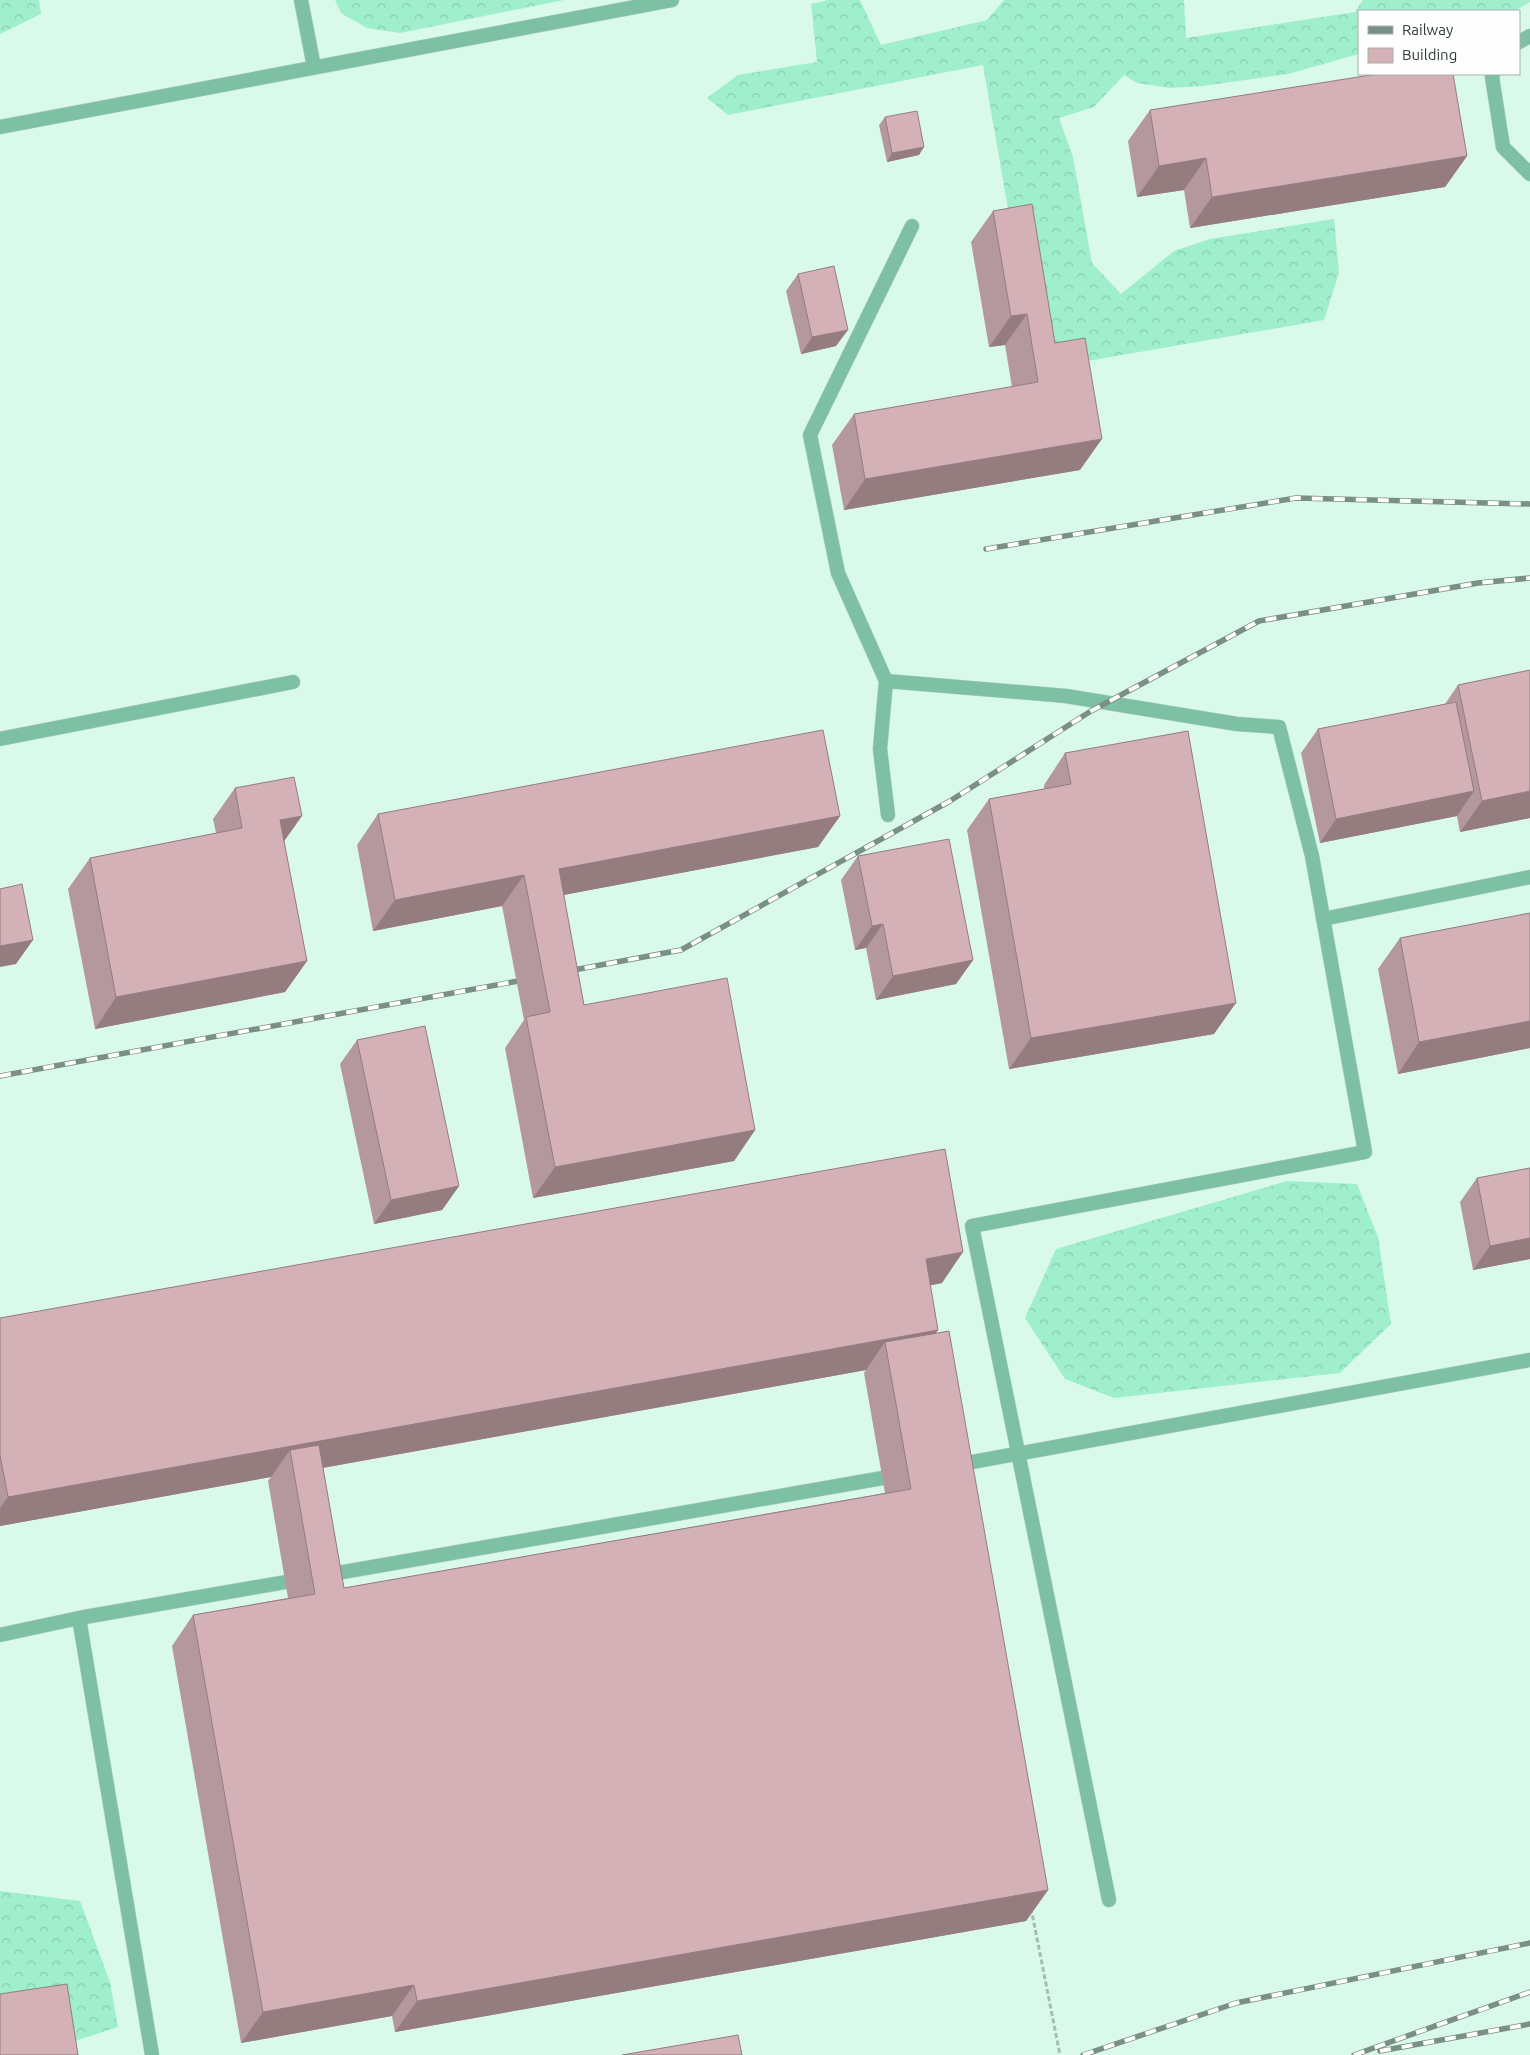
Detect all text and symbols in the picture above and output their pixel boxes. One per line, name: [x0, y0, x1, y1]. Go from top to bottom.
legend: [1358, 10, 1520, 75]
text: Railway: [1402, 21, 1453, 38]
text: Building: [1402, 46, 1457, 63]

